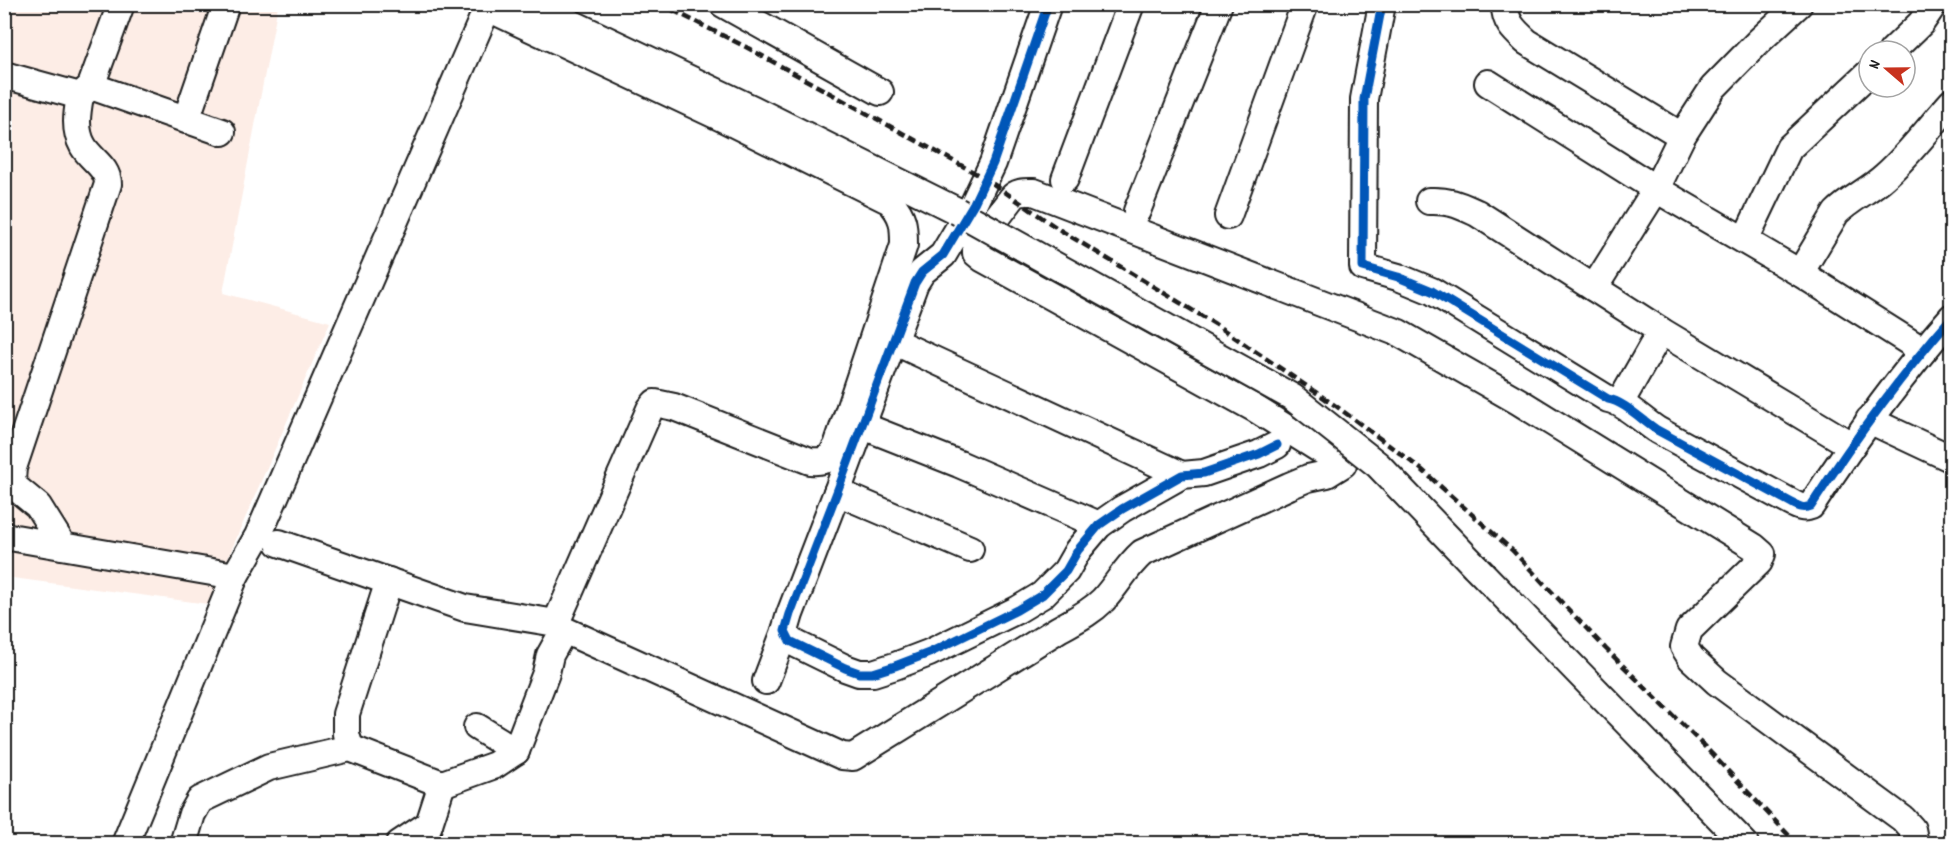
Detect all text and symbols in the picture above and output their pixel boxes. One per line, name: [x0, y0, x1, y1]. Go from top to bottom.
north arrow: [1857, 39, 1917, 99]
text: N: [1863, 57, 1887, 72]

